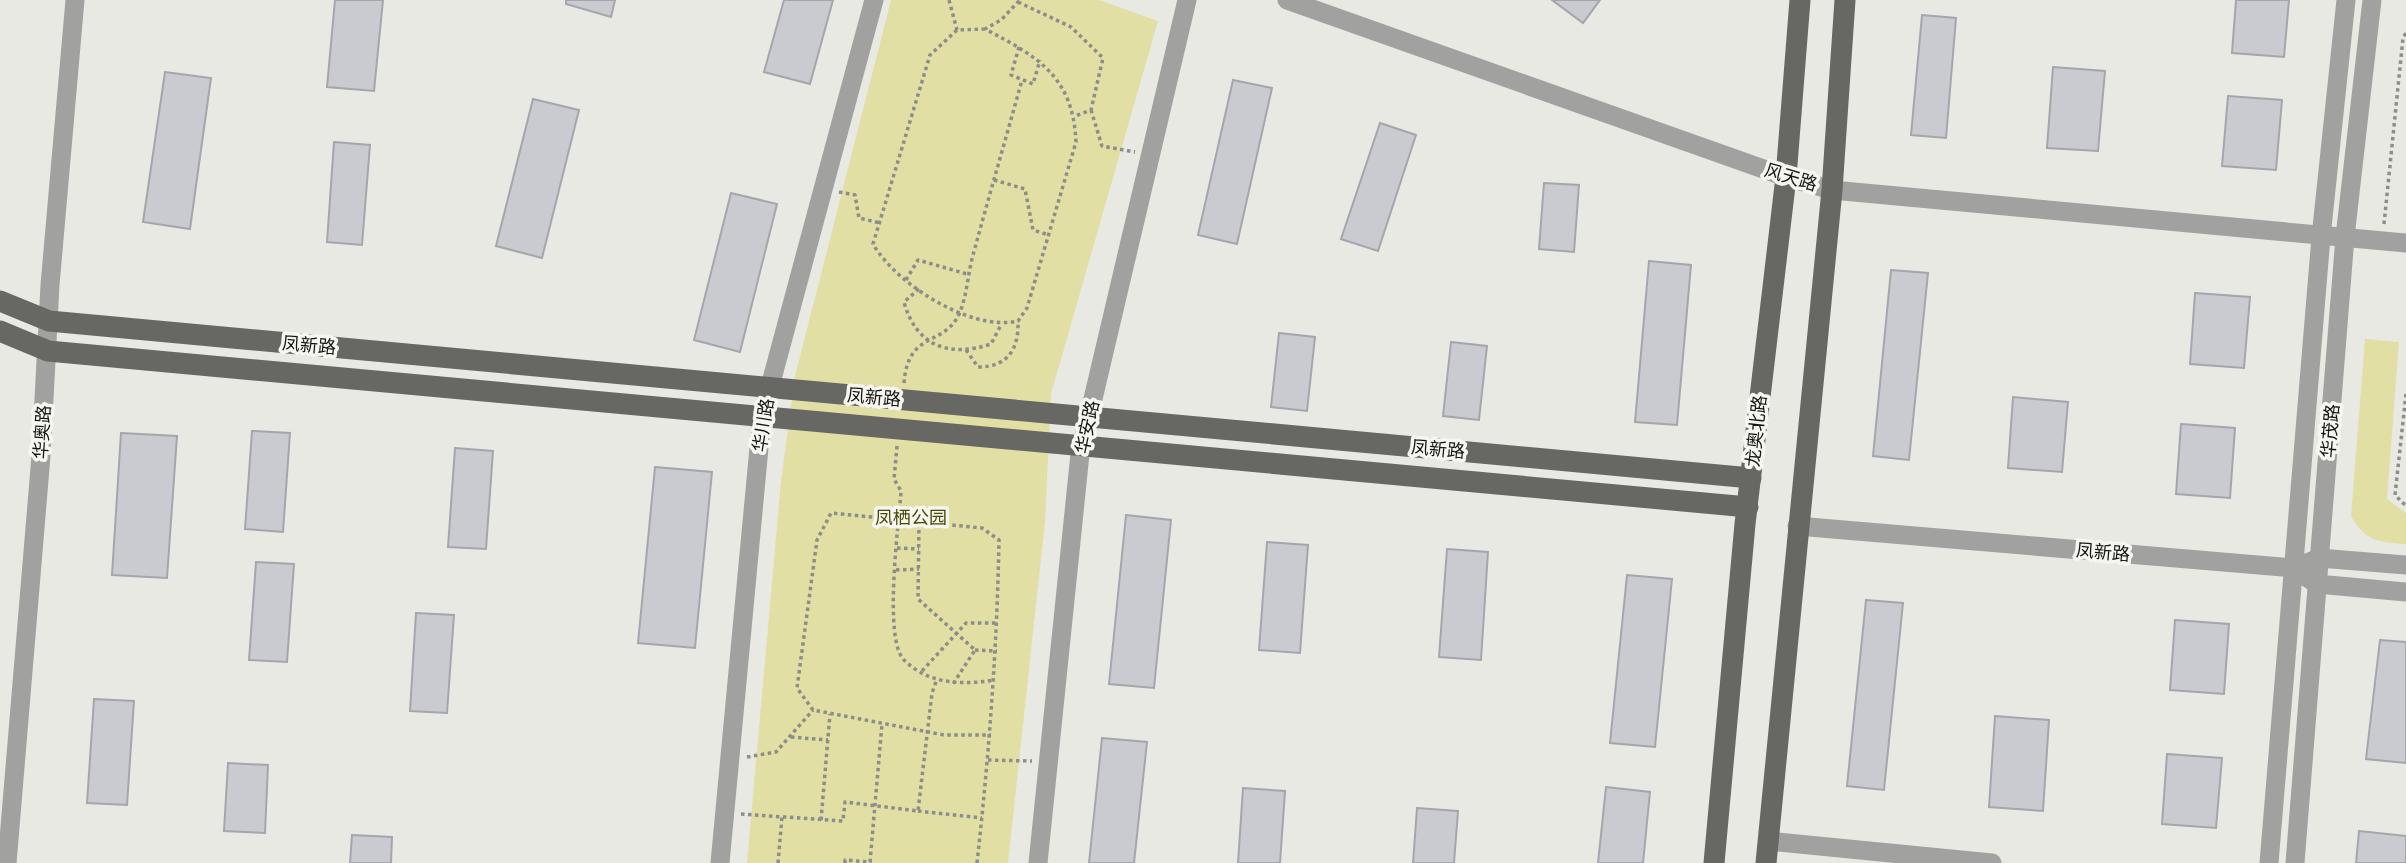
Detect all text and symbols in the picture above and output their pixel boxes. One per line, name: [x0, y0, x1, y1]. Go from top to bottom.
street label: 风天路: [1762, 158, 1820, 196]
street label: 凤新路: [281, 331, 337, 359]
street label: 凤新路: [846, 383, 902, 411]
street label: 龙奥北路: [1741, 394, 1771, 468]
street label: 华川路: [747, 397, 779, 453]
street label: 华安路: [1070, 398, 1104, 456]
street label: 华茂路: [2316, 403, 2344, 459]
street label: 华奥路: [29, 404, 55, 460]
street label: 凤新路: [1410, 435, 1466, 463]
park label: 凤栖公园: [875, 506, 947, 529]
street label: 凤新路: [2075, 538, 2131, 566]

